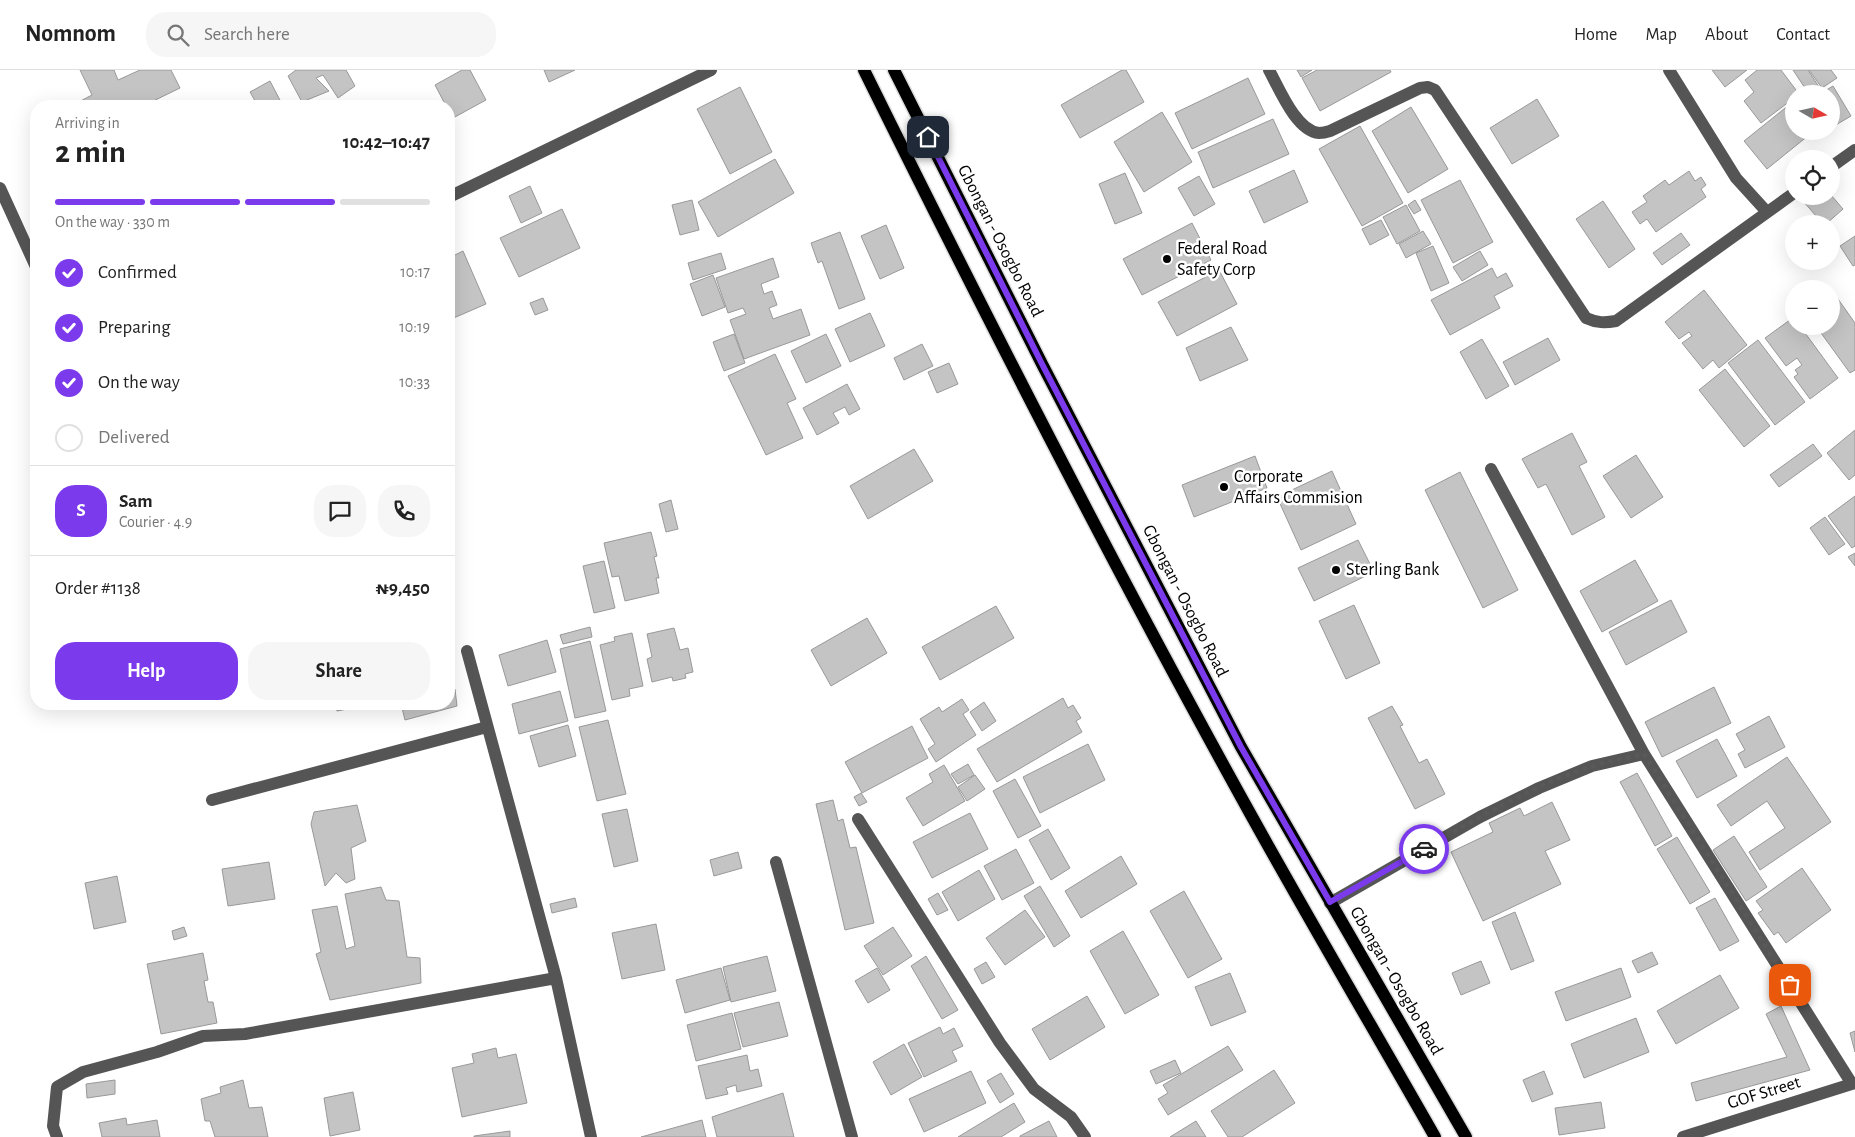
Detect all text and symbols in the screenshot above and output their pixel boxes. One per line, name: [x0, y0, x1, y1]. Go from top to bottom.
search box: [146, 12, 496, 57]
icon: search: [164, 21, 192, 49]
text: Nomnom: [25, 22, 116, 46]
text: Search here: [204, 25, 290, 44]
text: Home: [1574, 26, 1617, 44]
text: Map: [1645, 26, 1677, 44]
text: About: [1705, 26, 1748, 44]
text: Contact: [1776, 26, 1830, 44]
north arrow: [1785, 85, 1840, 140]
map controls: [1785, 85, 1840, 335]
text: Arriving in: [55, 115, 120, 131]
pin: [907, 116, 949, 158]
icon: home: [914, 123, 942, 151]
text: 10:42–10:47: [343, 133, 430, 152]
text: 2 min: [55, 136, 126, 168]
button: locate: [1785, 150, 1840, 205]
street label: Gbongan - Osogbo Road: [954, 162, 1046, 320]
text: On the way · 330 m: [55, 214, 170, 230]
button: +: [1785, 215, 1840, 270]
place label: Federal Road Safety Corp: [1177, 240, 1267, 279]
marker: Federal Road Safety Corp: [1161, 253, 1173, 265]
icon: check: [55, 259, 83, 287]
text: Confirmed: [98, 263, 177, 282]
text: 10:17: [400, 264, 430, 280]
button: −: [1785, 280, 1840, 335]
icon: check: [55, 314, 83, 342]
text: Preparing: [98, 318, 171, 337]
text: 10:19: [399, 319, 430, 335]
icon: check: [55, 369, 83, 397]
text: On the way: [98, 373, 180, 392]
text: 10:33: [399, 374, 430, 390]
text: Delivered: [98, 428, 170, 447]
place label: Corporate Affairs Commision: [1234, 468, 1363, 507]
marker: Corporate Affairs Commision: [1218, 481, 1230, 493]
button: chat: [314, 485, 366, 537]
button: phone: [378, 485, 430, 537]
text: Sam: [119, 492, 153, 511]
text: S: [76, 501, 86, 520]
text: Courier · 4.9: [119, 514, 192, 530]
street label: Gbongan - Osogbo Road: [1139, 522, 1231, 680]
place label: Sterling Bank: [1346, 561, 1440, 579]
marker: Sterling Bank: [1330, 564, 1342, 576]
text: Order #1138: [55, 579, 141, 598]
text: ₦9,450: [375, 579, 430, 598]
button: Help: [55, 642, 238, 700]
button: Share: [248, 642, 430, 700]
courier: [1399, 824, 1449, 874]
icon: car: [1410, 835, 1438, 863]
street label: Gbongan - Osogbo Road: [1346, 904, 1446, 1058]
pin: [1769, 964, 1811, 1006]
icon: bag: [1776, 971, 1804, 999]
street label: GOF Street: [1725, 1073, 1803, 1113]

